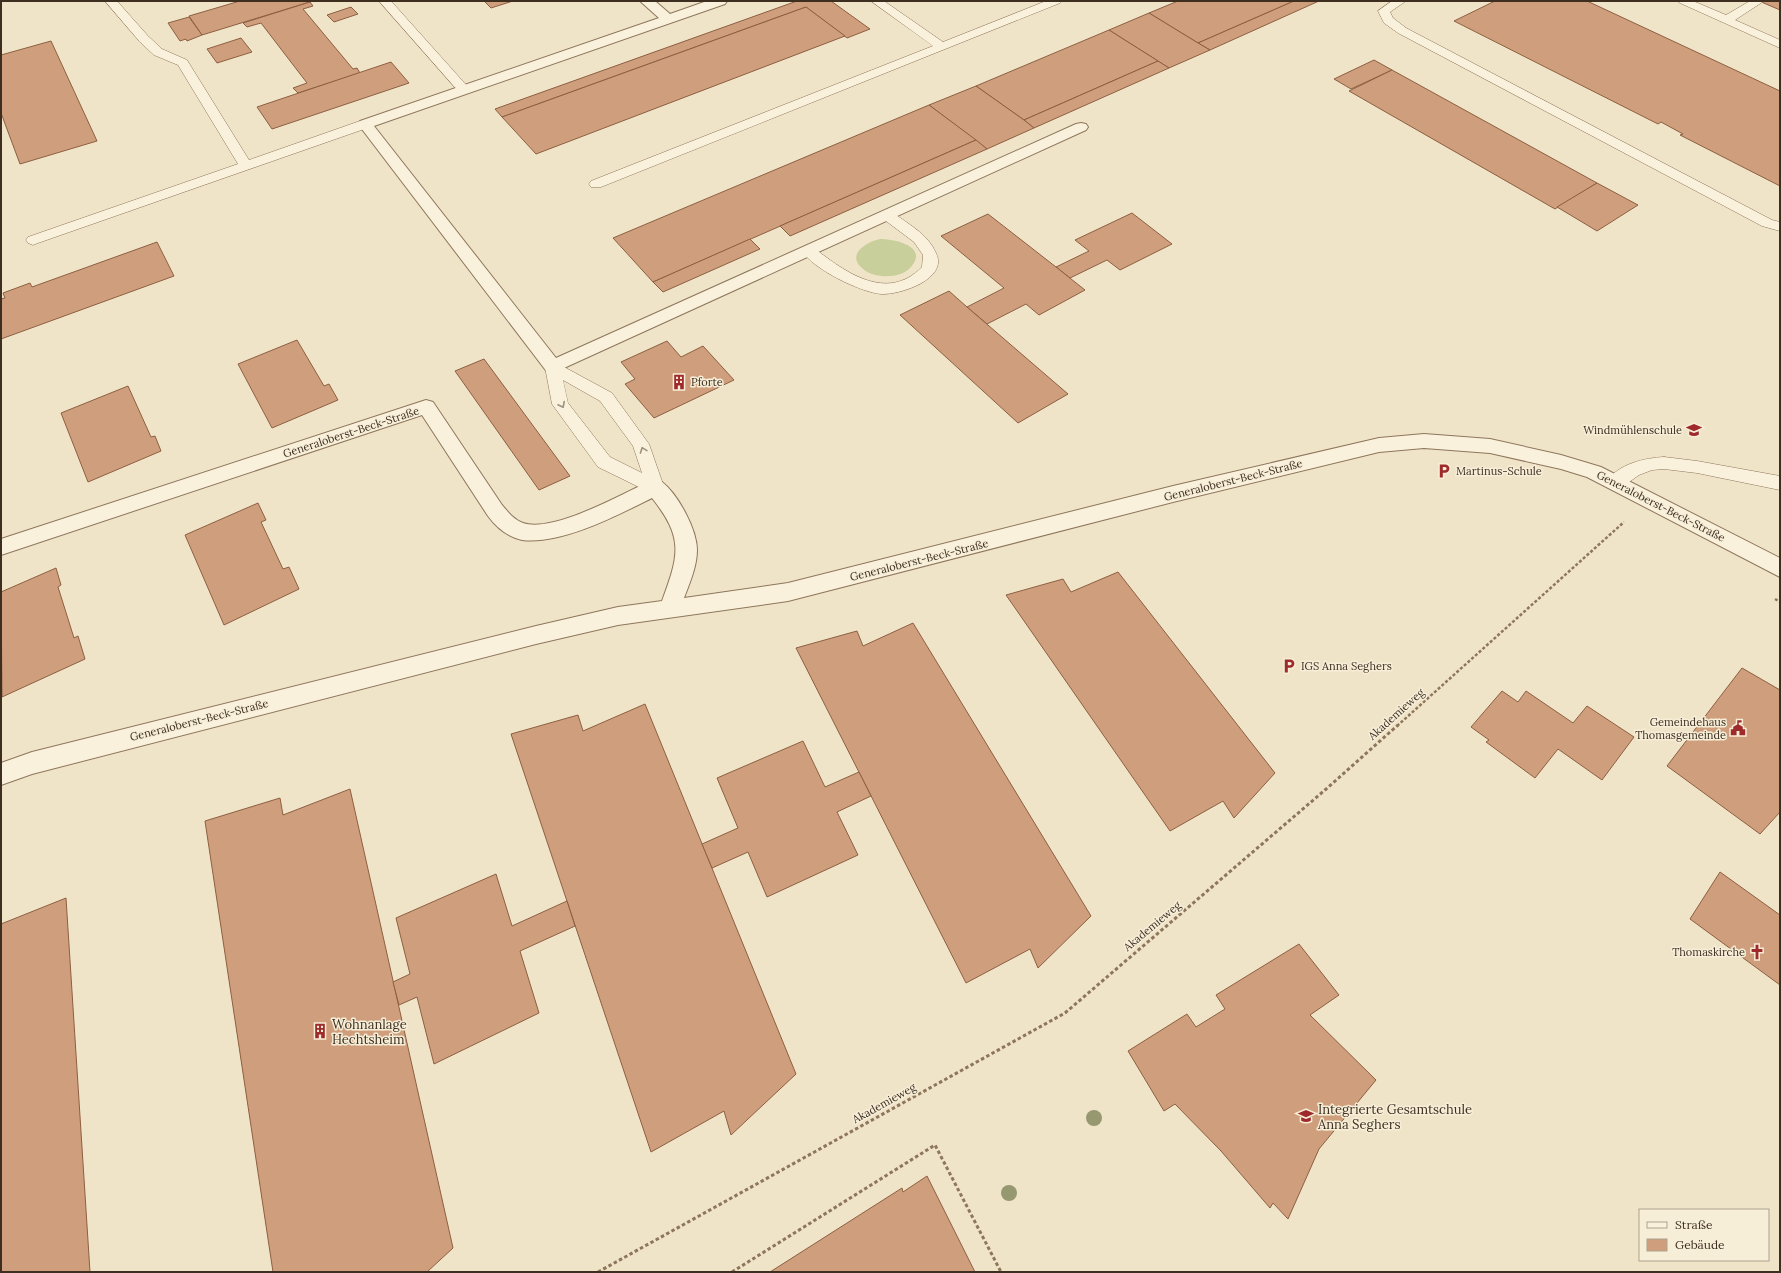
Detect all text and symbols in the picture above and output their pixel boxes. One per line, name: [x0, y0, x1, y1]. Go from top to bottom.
building icon: Pforte: [670, 373, 688, 391]
place label: Pforte: [691, 375, 723, 389]
one-way arrow: [557, 400, 565, 408]
street label: Generaloberst-Beck-Straße: [281, 403, 421, 461]
school or university icon: Windmühlenschule: [1685, 421, 1703, 439]
place label: Windmühlenschule: [1583, 423, 1682, 437]
one-way arrow: [639, 446, 647, 453]
street label: Generaloberst-Beck-Straße: [1162, 456, 1304, 504]
parking icon: Martinus-Schule: [1435, 462, 1453, 480]
place label: Martinus-Schule: [1456, 464, 1542, 478]
street label: Generaloberst-Beck-Straße: [1594, 467, 1728, 545]
street label: Generaloberst-Beck-Straße: [848, 536, 990, 584]
parking icon: IGS Anna Seghers: [1280, 657, 1298, 675]
place label: IGS Anna Seghers: [1301, 659, 1392, 673]
street label: Akademieweg: [1364, 685, 1428, 743]
street label: Generaloberst-Beck-Straße: [128, 696, 270, 744]
place label: Gemeindehaus Thomasgemeinde: [1635, 715, 1726, 742]
public building icon: Gemeindehaus Thomasgemeinde: [1729, 719, 1747, 737]
street label: Akademieweg: [1120, 897, 1184, 955]
church icon: Thomaskirche: [1748, 943, 1766, 961]
place label: Thomaskirche: [1672, 945, 1745, 959]
place label: Wohnanlage Hechtsheim: [332, 1016, 407, 1048]
building icon: Wohnanlage Hechtsheim: [311, 1022, 329, 1040]
street label: Akademieweg: [849, 1079, 919, 1127]
place label: Integrierte Gesamtschule Anna Seghers: [1317, 1101, 1472, 1133]
school or university icon: Integrierte Gesamtschule Anna Seghers: [1297, 1107, 1315, 1125]
legend: [1639, 1209, 1769, 1261]
text: Straße: [1675, 1217, 1713, 1232]
text: Gebäude: [1675, 1237, 1725, 1252]

